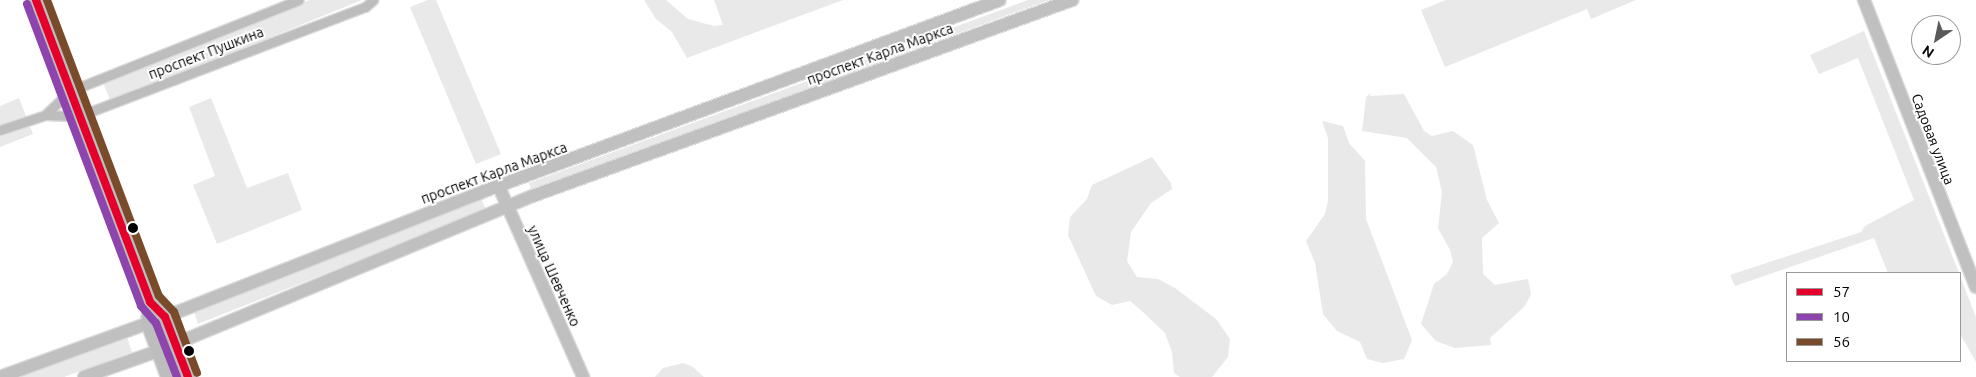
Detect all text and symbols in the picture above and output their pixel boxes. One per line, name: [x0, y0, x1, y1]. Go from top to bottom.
north arrow: [1911, 15, 1961, 65]
street label: проспект Карла Маркса: [805, 20, 955, 88]
street label: проспект Пушкина: [146, 23, 266, 83]
text: N: [1919, 42, 1937, 61]
street label: Садовая улица: [1908, 91, 1958, 187]
street label: проспект Карла Маркса: [419, 139, 569, 207]
unlabelled marker: [128, 223, 138, 233]
street label: улица Шевченко: [524, 223, 584, 329]
legend: [1786, 272, 1961, 362]
text: 57: [1833, 283, 1850, 300]
text: 10: [1833, 308, 1850, 325]
text: 56: [1833, 333, 1850, 350]
unlabelled marker: [184, 346, 194, 356]

